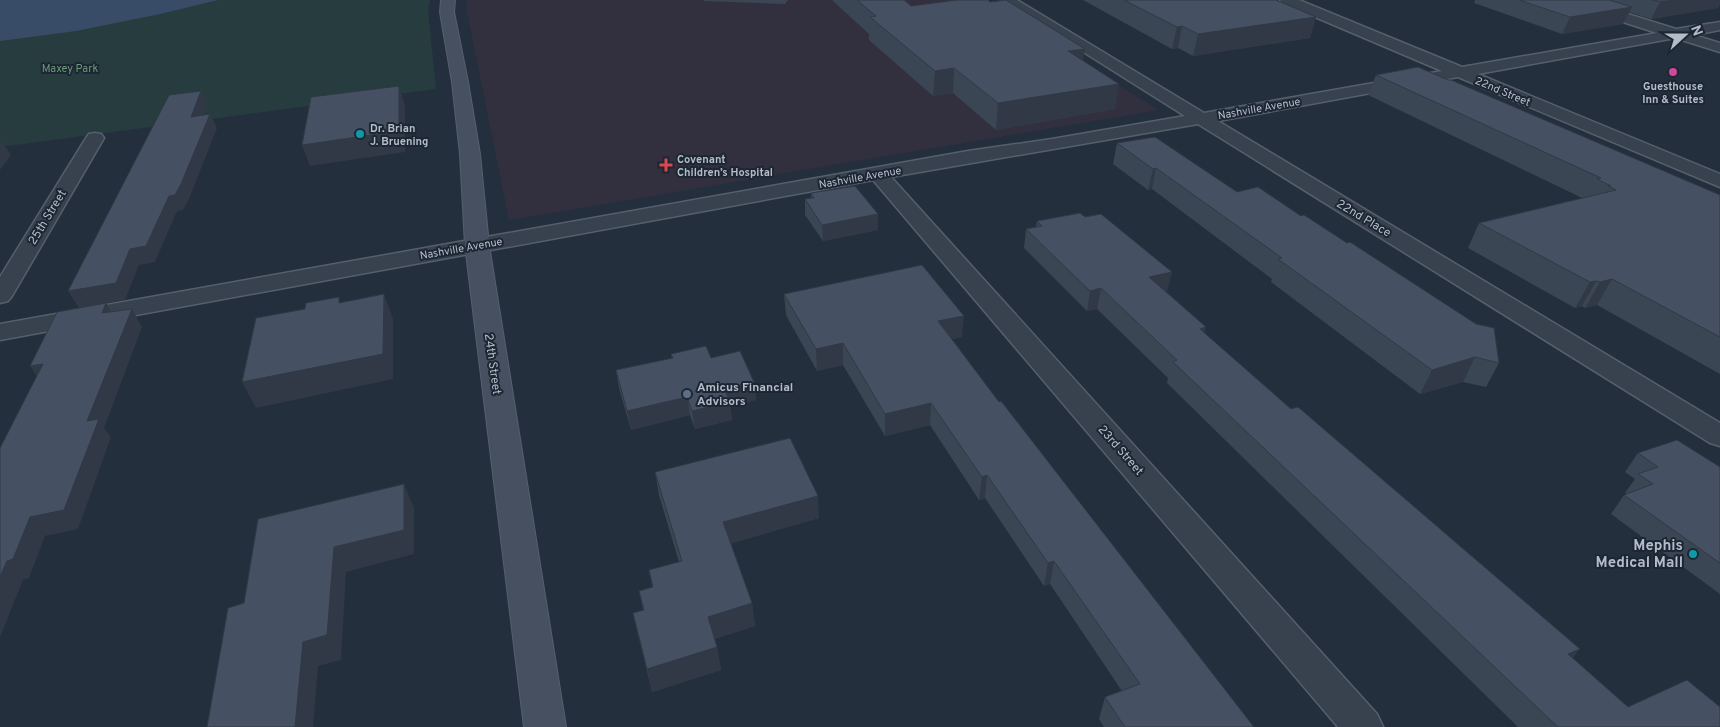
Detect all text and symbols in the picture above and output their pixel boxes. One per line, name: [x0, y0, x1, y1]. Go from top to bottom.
north arrow: [1660, 10, 1710, 60]
text: N: [1686, 23, 1705, 39]
park label: Maxey Park: [42, 62, 98, 76]
marker: Guesthouse Inn & Suites: [1667, 66, 1679, 78]
street label: 22nd Street: [1473, 74, 1532, 110]
place label: Guesthouse Inn & Suites: [1642, 80, 1704, 107]
street label: Nashville Avenue: [1217, 95, 1302, 123]
place label: Dr. Brian J. Bruening: [370, 122, 428, 149]
marker: Dr. Brian J. Bruening: [354, 128, 366, 140]
place label: Covenant Children’s Hospital: [677, 153, 773, 180]
marker: Covenant Children’s Hospital: [659, 158, 673, 172]
street label: Nashville Avenue: [818, 164, 903, 192]
street label: 25th Street: [25, 187, 71, 248]
street label: 22nd Place: [1333, 196, 1394, 241]
street label: Nashville Avenue: [419, 235, 504, 263]
street label: 24th Street: [480, 333, 504, 396]
place label: Amicus Financial Advisors: [697, 380, 793, 410]
marker: Amicus Financial Advisors: [681, 388, 693, 400]
street label: 23rd Street: [1094, 422, 1146, 479]
place label: Mephis Medical Mall: [1596, 537, 1683, 573]
marker: Mephis Medical Mall: [1687, 548, 1699, 560]

